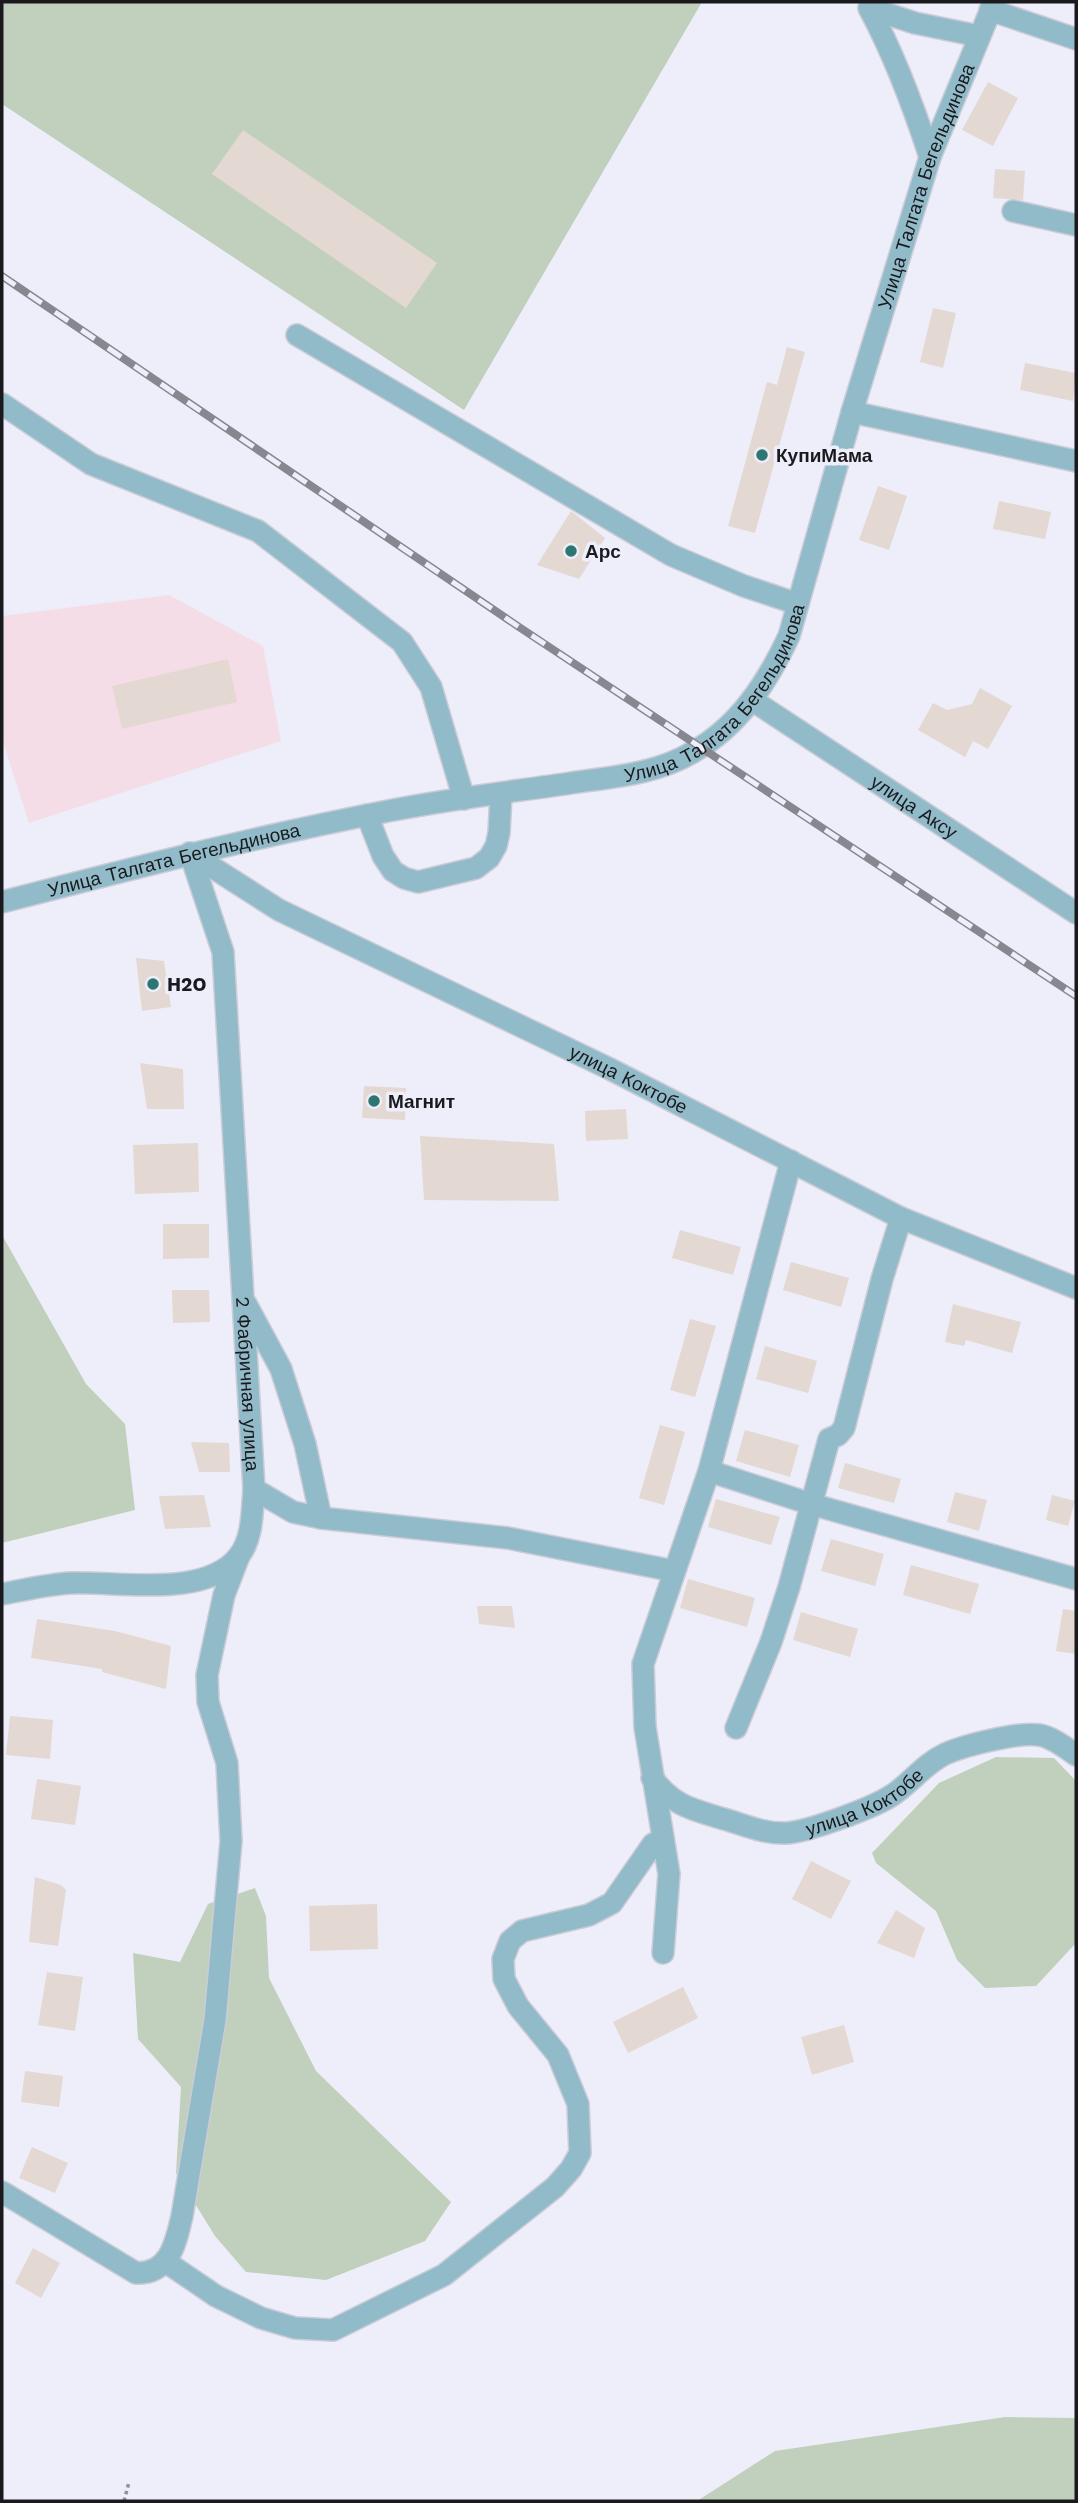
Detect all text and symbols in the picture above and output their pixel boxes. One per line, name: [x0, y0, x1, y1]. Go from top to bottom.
street label: Улица Талгата Бегельдинова: [873, 59, 979, 312]
place label: КупиМама: [776, 444, 873, 467]
marker: КупиМама: [754, 447, 770, 463]
place label: Арс: [585, 540, 621, 563]
marker: Арс: [563, 543, 579, 559]
street label: Улица Талгата Бегельдинова: [622, 601, 809, 787]
street label: улица Аксу: [866, 770, 962, 844]
street label: Улица Талгата Бегельдинова: [45, 818, 303, 901]
place label: H2O: [167, 973, 206, 996]
marker: H2O: [145, 976, 161, 992]
street label: улица Коктобе: [566, 1040, 692, 1118]
place label: Магнит: [388, 1090, 455, 1113]
marker: Магнит: [366, 1093, 382, 1109]
street label: 2 Фабричная улица: [231, 1296, 264, 1472]
street label: улица Коктобе: [803, 1763, 928, 1840]

